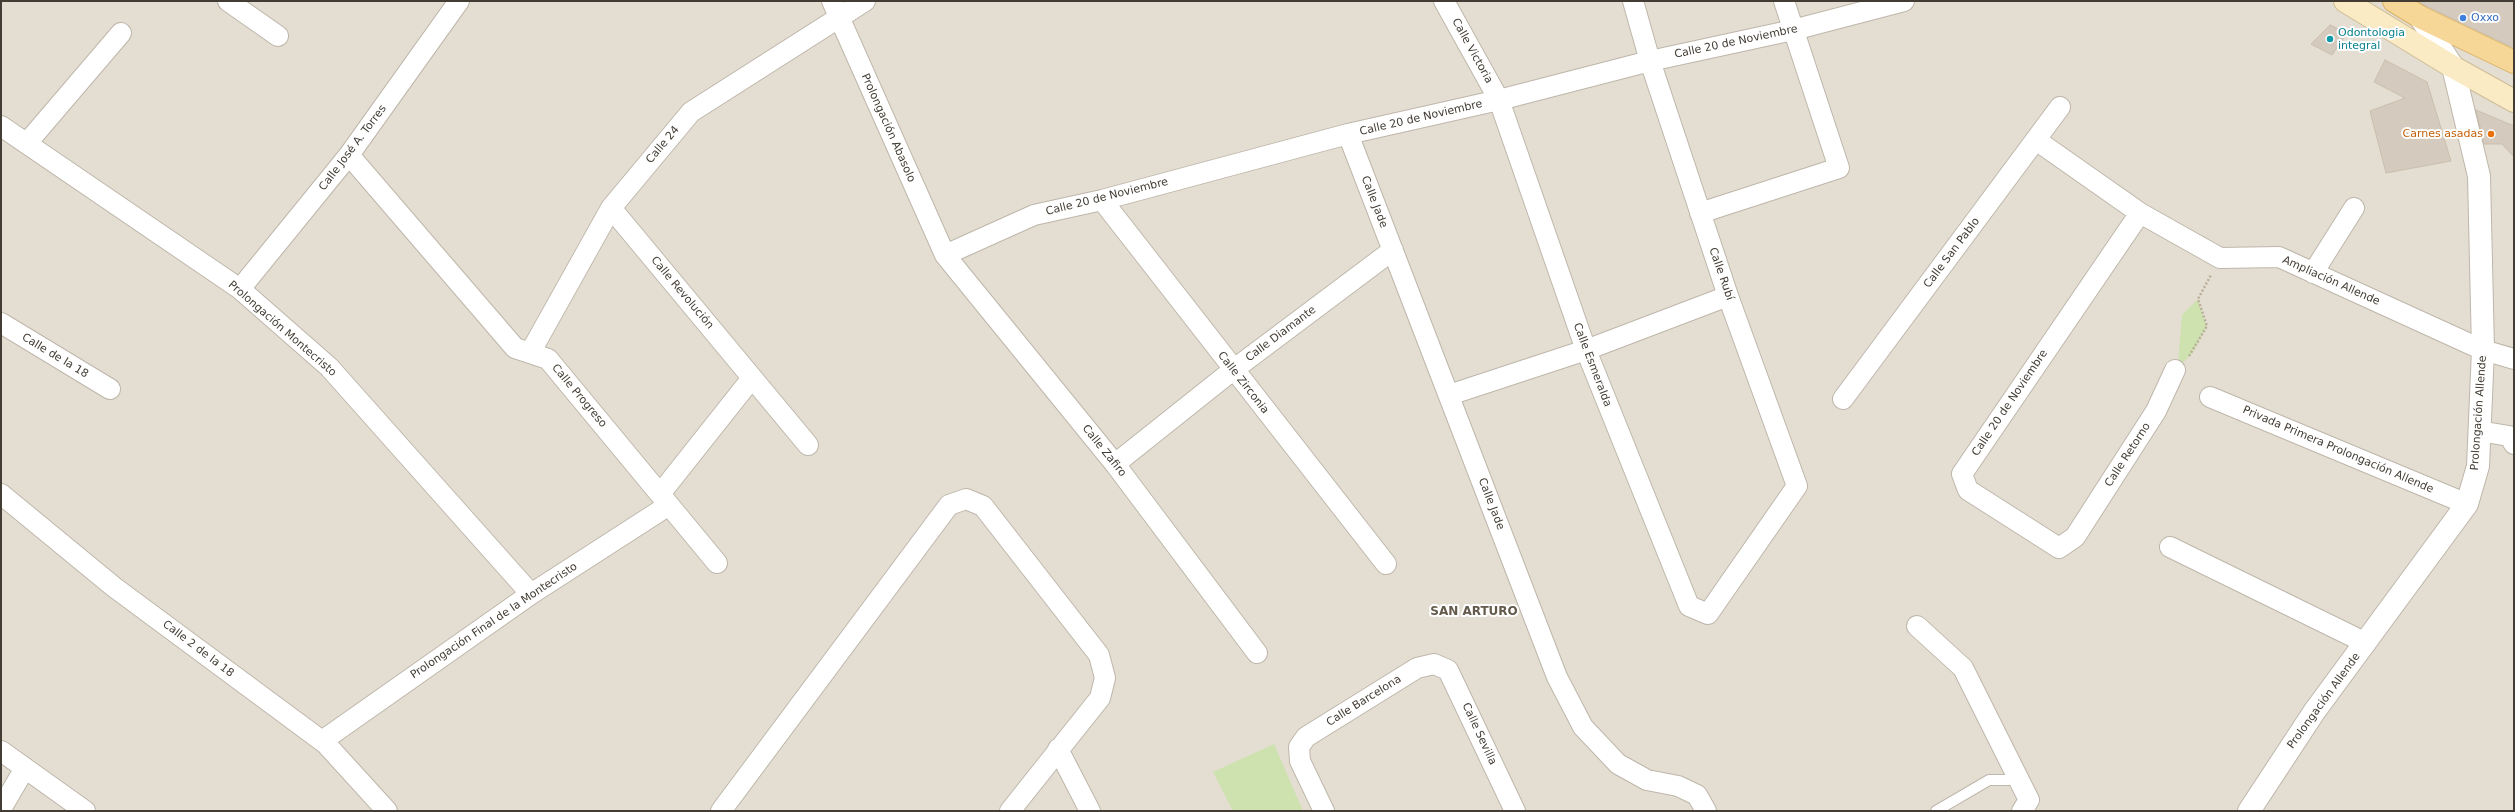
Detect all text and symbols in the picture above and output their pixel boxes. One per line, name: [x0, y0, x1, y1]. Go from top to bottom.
place label: Oxxo: [2471, 11, 2499, 25]
marker: Oxxo: [2458, 13, 2468, 23]
street label: Calle Victoria: [1449, 16, 1495, 86]
street label: Calle 20 de Noviembre: [1673, 22, 1799, 62]
place label: Odontologia integral: [2338, 26, 2405, 52]
marker: Odontologia integral: [2325, 34, 2335, 44]
street label: Prolongación Abasolo: [858, 72, 918, 184]
street label: Calle 20 de Noviembre: [1358, 97, 1484, 139]
street label: Calle José A. Torres: [317, 103, 389, 193]
street label: Calle 24: [644, 124, 682, 166]
place label: Carnes asadas: [2403, 127, 2483, 141]
marker: Carnes asadas: [2486, 129, 2496, 139]
street label: Calle Jade: [1358, 174, 1390, 230]
street label: Calle 20 de Noviembre: [1044, 175, 1170, 219]
street label: Calle San Pablo: [1921, 215, 1983, 291]
street label: Calle Rubí: [1706, 246, 1736, 302]
street label: Calle Revolución: [648, 254, 716, 332]
street label: Ampliación Allende: [2280, 254, 2382, 308]
street label: Prolongación Montecristo: [225, 278, 339, 380]
street label: Calle Diamante: [1243, 303, 1319, 365]
street label: Calle Esmeralda: [1570, 321, 1614, 409]
street label: Calle de la 18: [19, 331, 91, 381]
street label: Calle 20 de Noviembre: [1969, 347, 2051, 459]
street label: Calle Zirconia: [1215, 349, 1271, 417]
street label: Prolongación Allende: [2468, 355, 2490, 471]
street label: Calle Progreso: [549, 362, 609, 430]
street label: Privada Primera Prolongación Allende: [2241, 404, 2435, 496]
street label: Calle Retorno: [2102, 420, 2154, 490]
street label: Calle Zafiro: [1079, 422, 1129, 480]
street label: Calle Jade: [1475, 476, 1507, 532]
street label: Prolongación Final de la Montecristo: [408, 560, 580, 682]
district label: SAN ARTURO: [1430, 605, 1518, 619]
street label: Calle 2 de la 18: [160, 618, 236, 680]
street label: Prolongación Allende: [2285, 650, 2363, 752]
street label: Calle Barcelona: [1324, 673, 1404, 729]
street label: Calle Sevilla: [1459, 701, 1499, 767]

